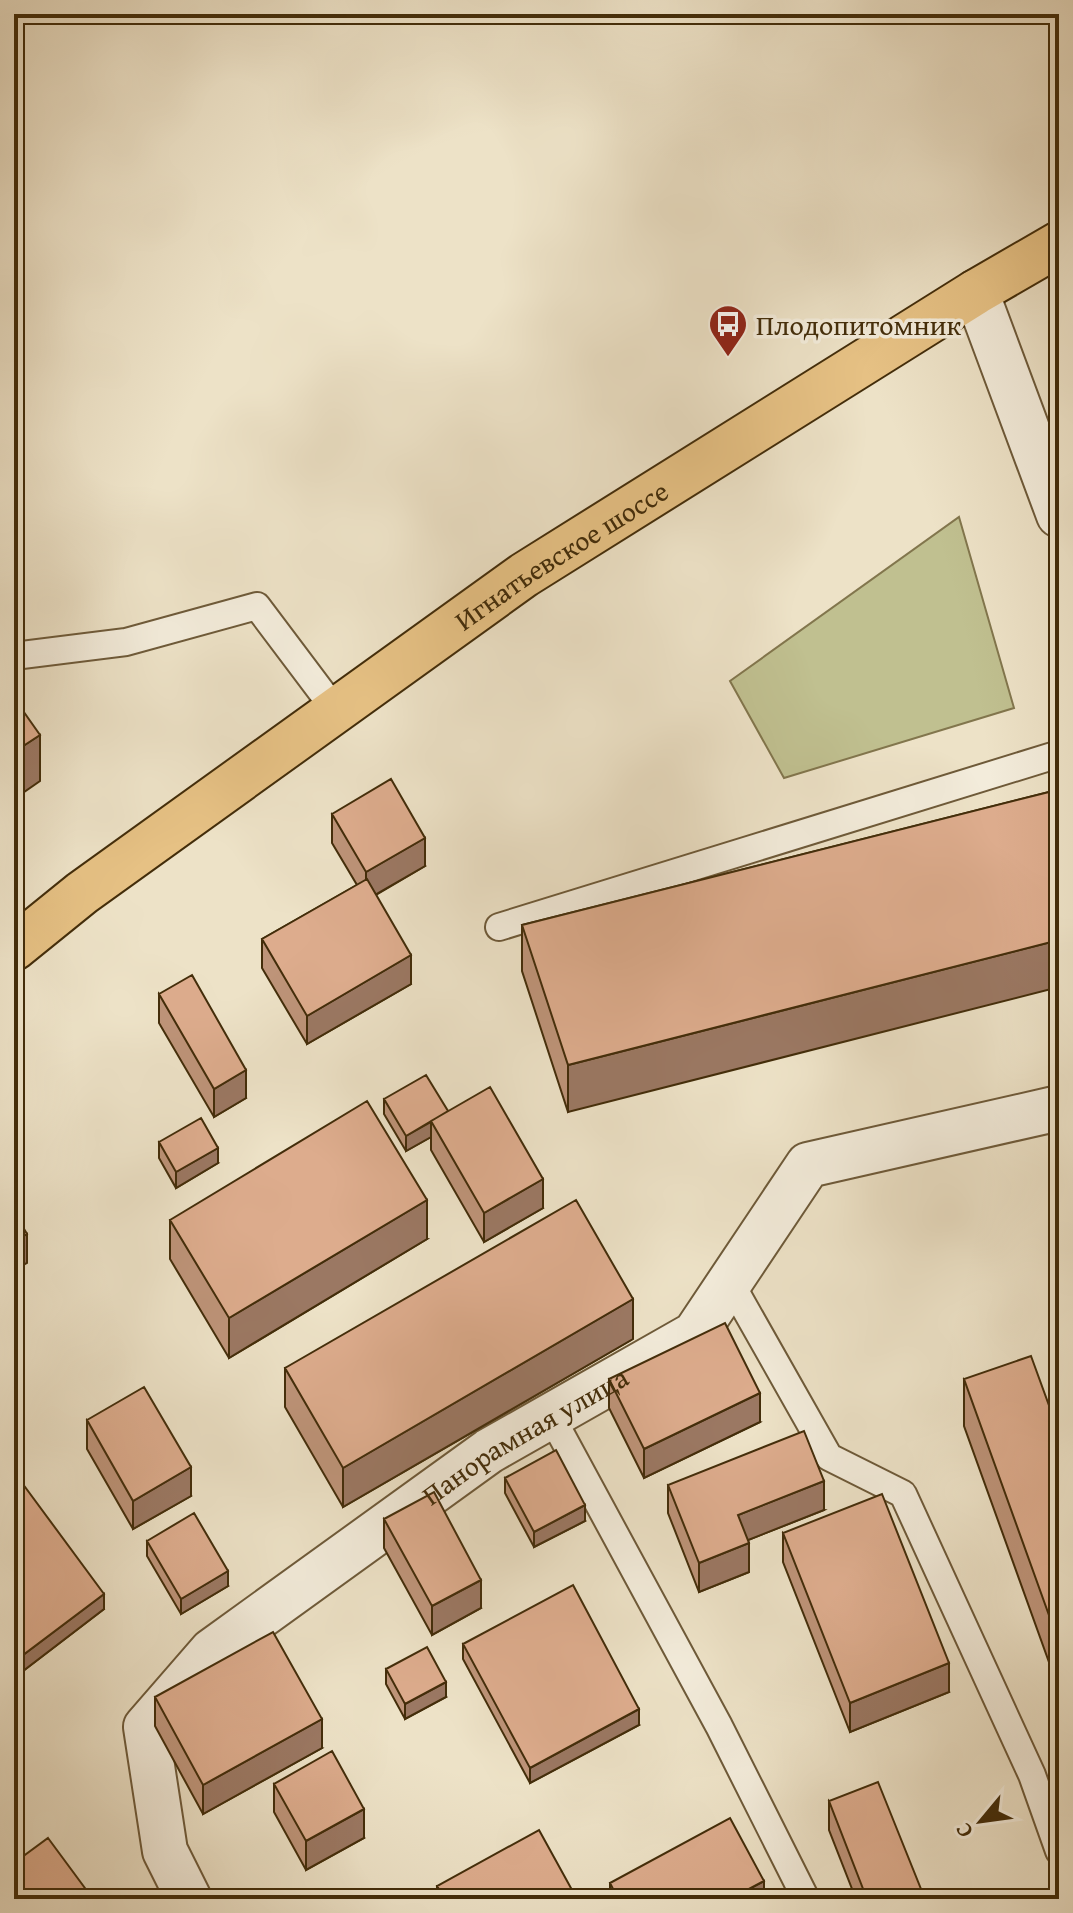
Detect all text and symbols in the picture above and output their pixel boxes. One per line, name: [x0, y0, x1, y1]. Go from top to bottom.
bus stop icon: Плодопитомник: [707, 303, 749, 358]
place label: Плодопитомник: [756, 304, 961, 345]
street label: Игнатьевское шоссе: [445, 469, 676, 640]
street label: Панорамная улица: [413, 1356, 636, 1514]
north arrow: [941, 1781, 1021, 1861]
text: С: [946, 1817, 981, 1844]

